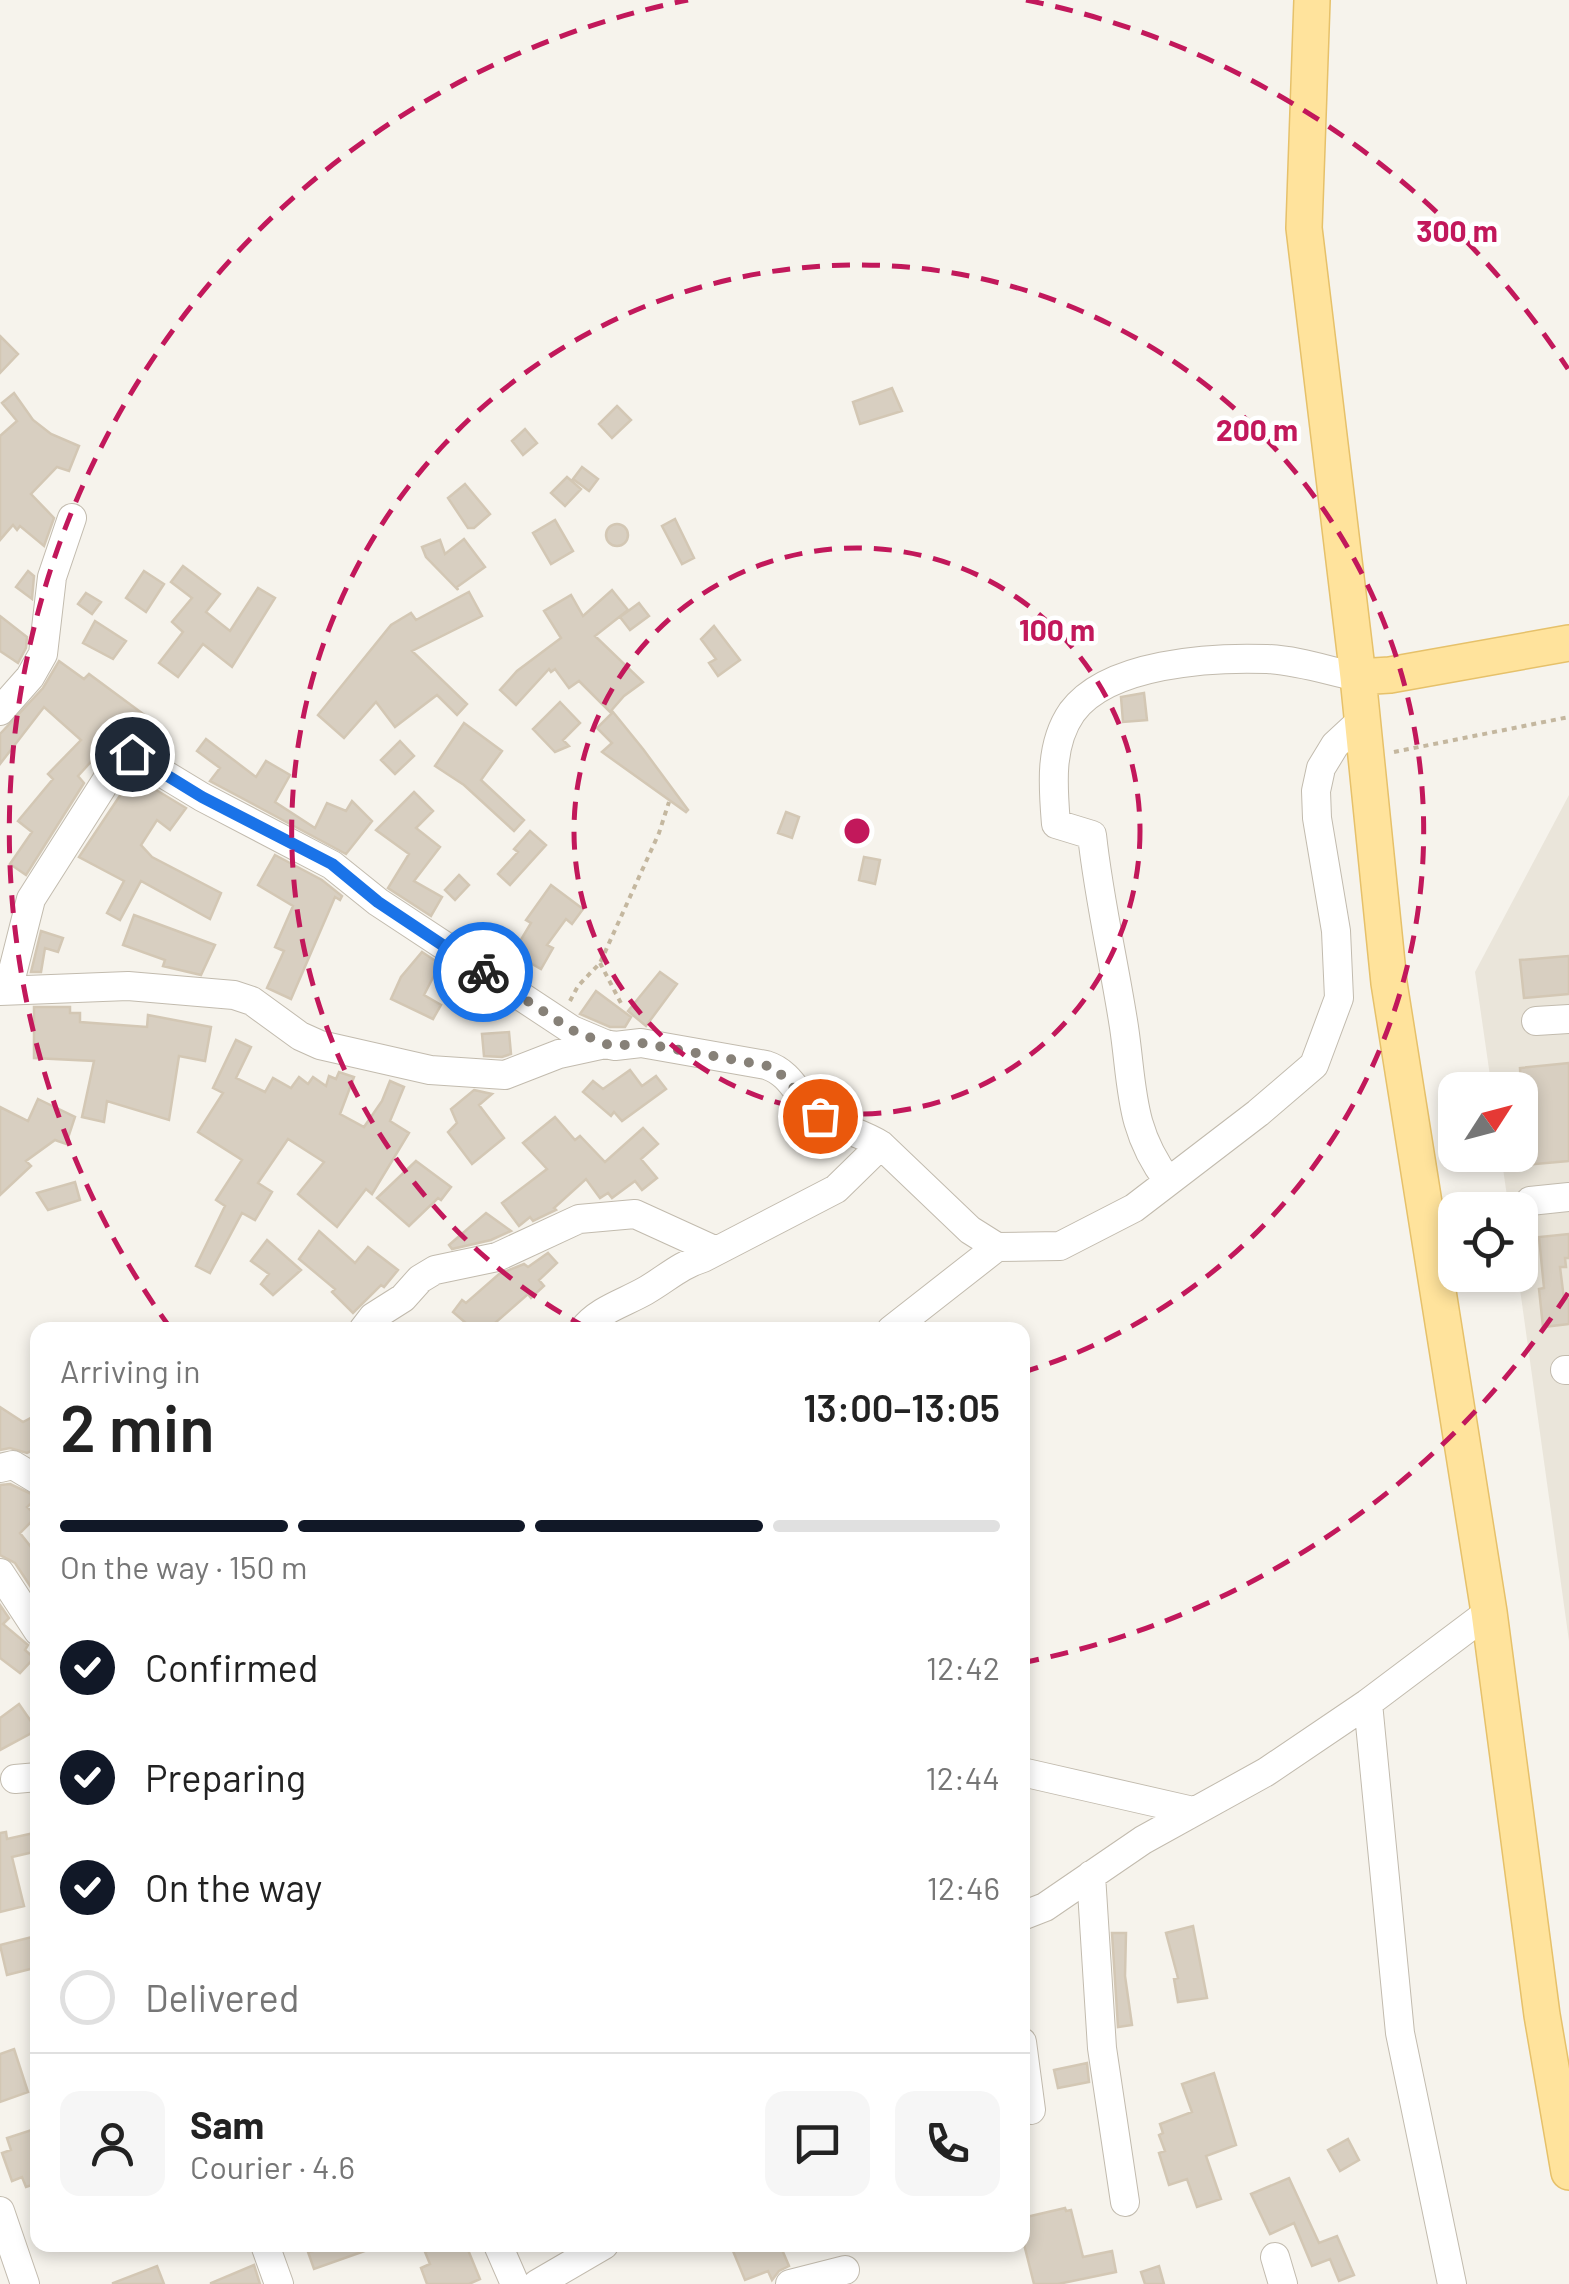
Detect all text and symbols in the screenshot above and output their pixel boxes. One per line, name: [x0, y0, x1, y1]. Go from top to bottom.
text: 300 m: [1416, 212, 1498, 248]
text: 200 m: [1216, 411, 1298, 447]
text: 100 m: [1019, 611, 1095, 647]
pin: [90, 712, 175, 797]
icon: home: [105, 727, 160, 782]
centre of rings: [839, 813, 875, 849]
courier: [433, 922, 533, 1022]
icon: bike: [456, 945, 511, 1000]
north arrow: [1438, 1072, 1538, 1172]
map controls: [1438, 1072, 1538, 1292]
pin: [778, 1074, 863, 1159]
icon: bag: [793, 1089, 848, 1144]
button: locate: [1438, 1192, 1538, 1292]
text: Arriving in: [60, 1351, 200, 1389]
text: 13:00–13:05: [803, 1384, 1000, 1430]
text: 2 min: [60, 1387, 215, 1465]
text: On the way · 150 m: [60, 1547, 307, 1585]
icon: check: [60, 1640, 115, 1695]
text: Confirmed: [145, 1644, 318, 1690]
text: 12:42: [926, 1648, 1000, 1686]
icon: check: [60, 1750, 115, 1805]
text: Preparing: [145, 1754, 306, 1800]
text: 12:44: [926, 1758, 1000, 1796]
icon: check: [60, 1860, 115, 1915]
text: On the way: [145, 1864, 322, 1910]
text: 12:46: [927, 1868, 1000, 1906]
text: Delivered: [145, 1974, 299, 2020]
button: person: [60, 2091, 165, 2196]
button: chat: [765, 2091, 870, 2196]
button: phone: [895, 2091, 1000, 2196]
text: Sam: [190, 2101, 264, 2147]
text: Courier · 4.6: [190, 2147, 355, 2185]

